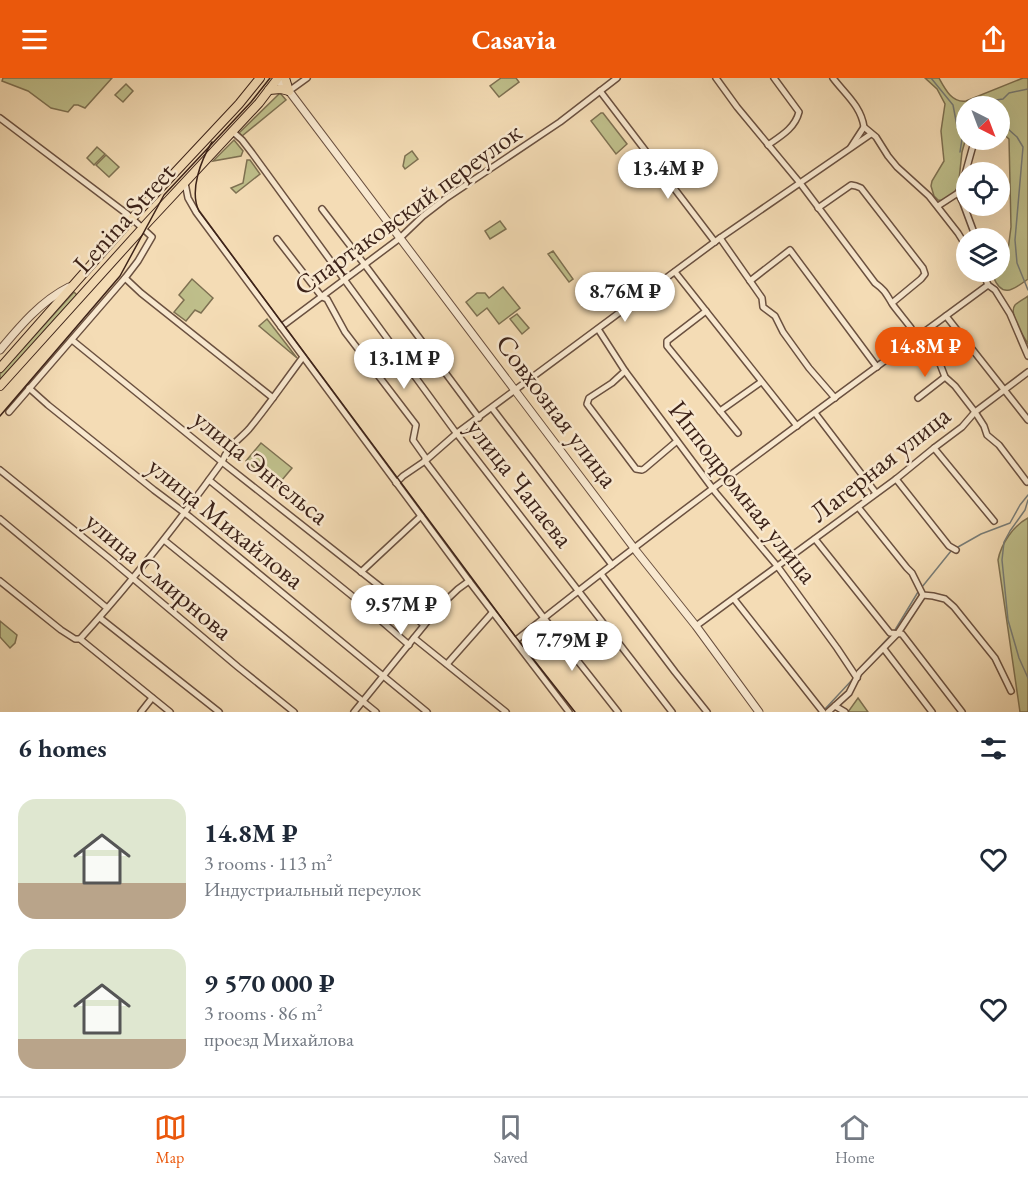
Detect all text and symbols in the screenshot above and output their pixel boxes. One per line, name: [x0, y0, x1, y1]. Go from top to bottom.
text: Casavia: [472, 22, 556, 57]
icon: menu: [18, 23, 51, 56]
icon: share: [977, 23, 1010, 56]
north arrow: [956, 96, 1010, 150]
map controls: [956, 96, 1010, 282]
street label: Спартаковский переулок: [287, 114, 529, 303]
pin: 13.4M ₽: [613, 149, 723, 200]
street label: Lenina Street: [65, 155, 183, 280]
text: 13.4M ₽: [632, 155, 704, 181]
button: locate: [956, 162, 1010, 216]
button: layers: [956, 228, 1010, 282]
pin: 8.76M ₽: [570, 272, 680, 323]
text: 8.76M ₽: [589, 278, 661, 304]
street label: Совхозная улица: [488, 327, 627, 495]
pin: 14.8M ₽: [870, 327, 980, 378]
text: 14.8M ₽: [889, 333, 961, 359]
pin: 13.1M ₽: [349, 339, 459, 390]
text: 13.1M ₽: [368, 345, 440, 371]
street label: Ипподромная улица: [661, 393, 826, 591]
street label: Лагерная улица: [802, 398, 957, 530]
street label: улица Энгельса: [186, 401, 337, 532]
street label: улица Чапаева: [459, 411, 582, 555]
street label: улица Михайлова: [141, 449, 312, 597]
street label: улица Смирнова: [78, 504, 241, 648]
pin: 9.57M ₽: [346, 585, 456, 636]
text: 9.57M ₽: [365, 591, 437, 617]
pin: 7.79M ₽: [517, 621, 627, 672]
text: 7.79M ₽: [536, 627, 608, 653]
text: 6 homes: [18, 731, 107, 765]
icon: filters: [977, 732, 1010, 765]
text: 14.8M ₽: [204, 816, 298, 850]
icon: home: [66, 823, 138, 895]
icon: heart: [977, 843, 1010, 876]
text: 3 rooms · 113 m²: [204, 850, 332, 876]
text: Индустриальный переулок: [204, 876, 421, 902]
text: 9 570 000 ₽: [204, 966, 335, 1000]
icon: home: [66, 973, 138, 1045]
icon: heart: [977, 993, 1010, 1026]
text: 3 rooms · 86 m²: [204, 1000, 323, 1026]
text: проезд Михайлова: [204, 1026, 354, 1052]
tab: Map: [154, 1111, 187, 1168]
tab: Saved: [494, 1111, 528, 1168]
tab: Home: [835, 1111, 874, 1168]

